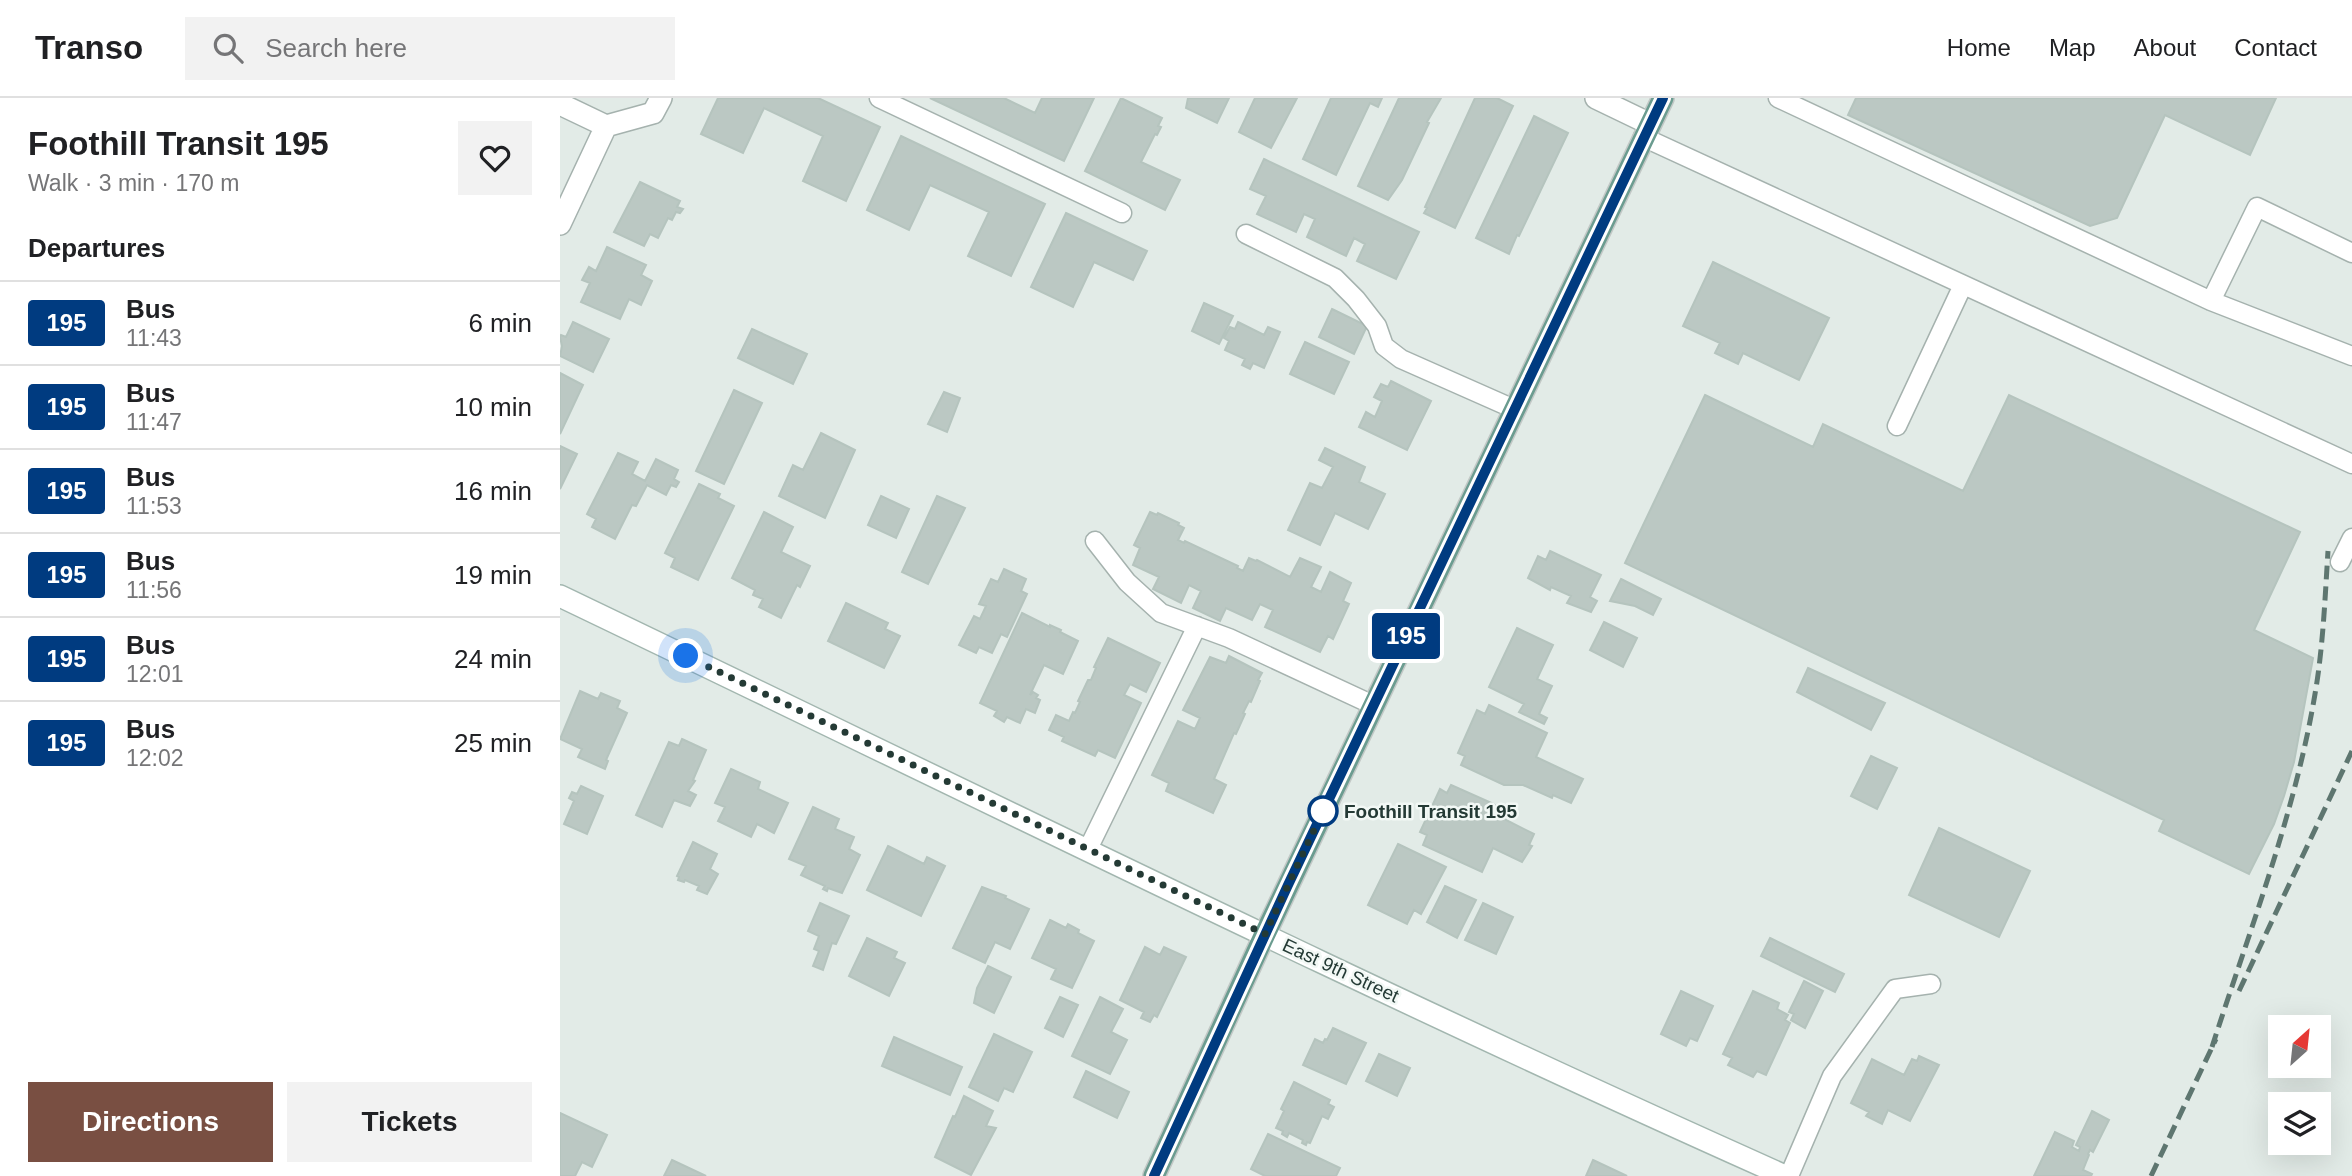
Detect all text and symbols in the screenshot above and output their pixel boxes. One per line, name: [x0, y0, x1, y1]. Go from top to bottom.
search box: [185, 17, 675, 80]
text: Transo: [35, 29, 143, 66]
icon: search: [209, 29, 247, 67]
text: Search here: [265, 33, 407, 63]
text: Home: [1947, 34, 2011, 61]
text: Map: [2049, 34, 2096, 61]
text: About: [2134, 34, 2196, 61]
text: Contact: [2234, 34, 2317, 61]
button: heart: [458, 121, 532, 195]
text: Foothill Transit 195: [28, 125, 329, 162]
text: Walk · 3 min · 170 m: [28, 170, 239, 196]
text: Departures: [28, 233, 165, 263]
text: Bus: [126, 294, 175, 324]
text: 6 min: [468, 308, 532, 338]
text: 195: [46, 309, 87, 336]
text: 11:43: [126, 325, 182, 351]
text: Bus: [126, 378, 175, 408]
text: 10 min: [454, 392, 532, 422]
text: 195: [46, 393, 87, 420]
text: 11:47: [126, 409, 182, 435]
text: Bus: [126, 462, 175, 492]
text: 16 min: [454, 476, 532, 506]
text: 195: [46, 477, 87, 504]
text: 11:53: [126, 493, 182, 519]
text: Bus: [126, 546, 175, 576]
text: 19 min: [454, 560, 532, 590]
text: 195: [46, 561, 87, 588]
text: 11:56: [126, 577, 182, 603]
line badge: 195: [1366, 613, 1446, 659]
text: 195: [1386, 622, 1426, 649]
text: Bus: [126, 630, 175, 660]
your location: [668, 638, 703, 673]
text: 24 min: [454, 644, 532, 674]
text: 195: [46, 645, 87, 672]
text: 12:01: [126, 661, 184, 687]
text: Bus: [126, 714, 175, 744]
text: 25 min: [454, 728, 532, 758]
text: 195: [46, 729, 87, 756]
text: 12:02: [126, 745, 184, 771]
marker: Foothill Transit 195: [1308, 796, 1338, 826]
place label: Foothill Transit 195: [1344, 801, 1518, 822]
street label: East 9th Street: [1279, 934, 1403, 1007]
north arrow: [2268, 1015, 2331, 1078]
map controls: [2268, 1015, 2331, 1155]
button: Directions: [28, 1082, 273, 1162]
button: Tickets: [287, 1082, 532, 1162]
button: layers: [2268, 1092, 2331, 1155]

